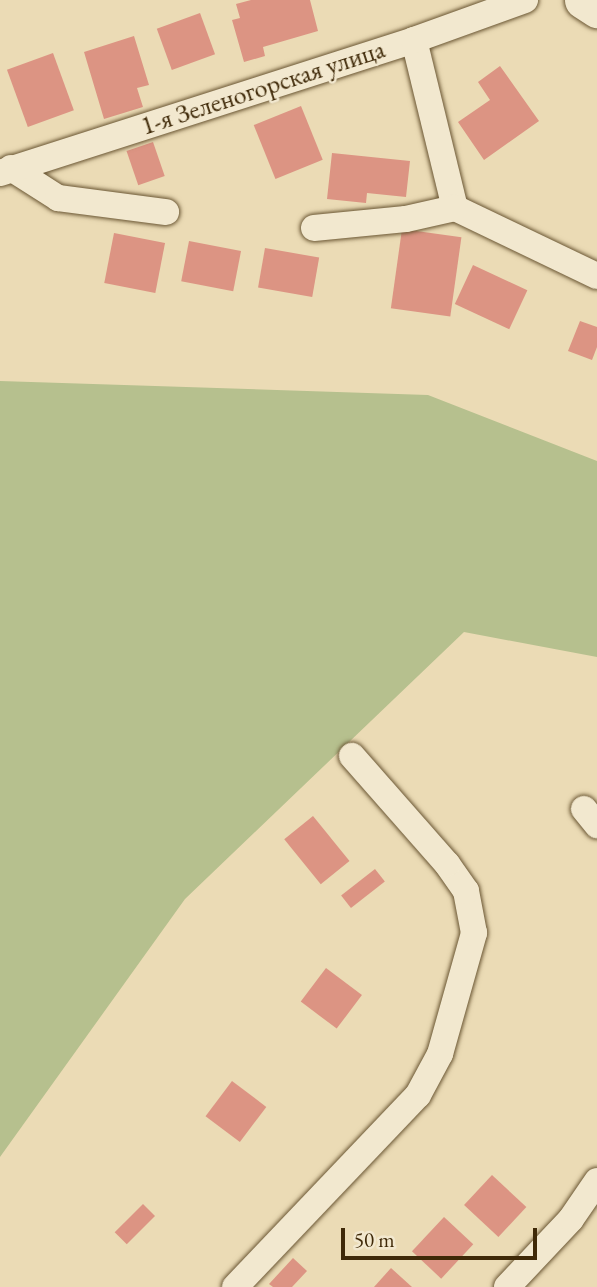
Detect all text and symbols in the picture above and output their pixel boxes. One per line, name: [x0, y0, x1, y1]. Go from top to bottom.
street label: 1-я Зеленогорская улица: [137, 34, 389, 142]
scale bar: [345, 1214, 541, 1258]
text: 50 m: [354, 1226, 395, 1253]

